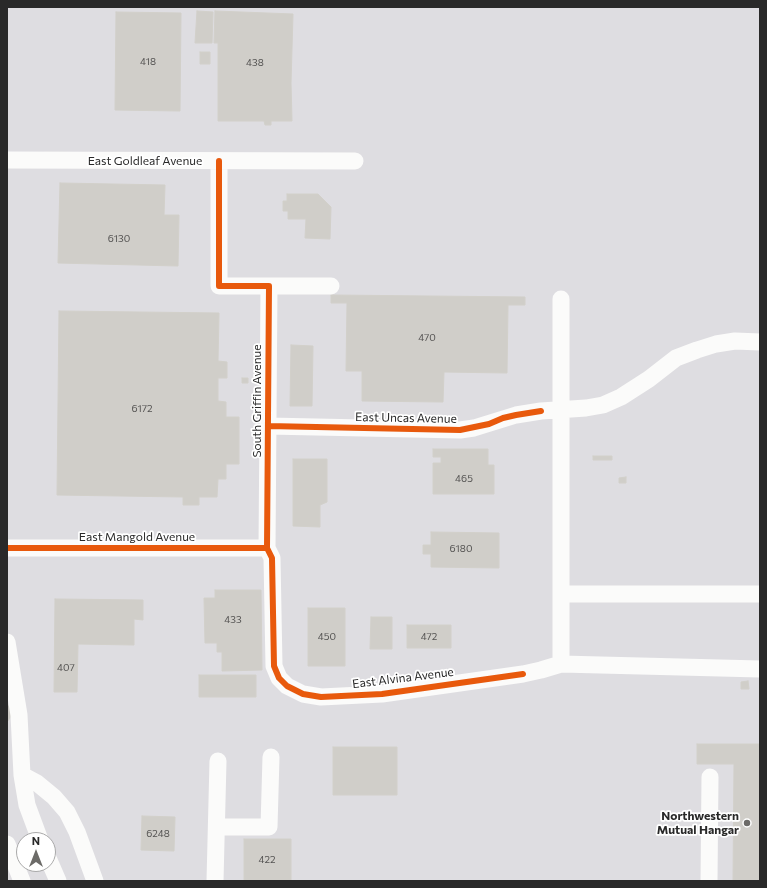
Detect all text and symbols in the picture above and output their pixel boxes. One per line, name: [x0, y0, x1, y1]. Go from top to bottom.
house number: 418: [140, 56, 156, 68]
house number: 438: [246, 57, 264, 69]
street label: East Goldleaf Avenue: [88, 154, 202, 168]
house number: 6130: [108, 233, 130, 245]
house number: 470: [418, 332, 436, 344]
street label: South Griffin Avenue: [250, 344, 264, 458]
house number: 6172: [131, 403, 153, 415]
street label: East Uncas Avenue: [355, 410, 457, 426]
house number: 465: [455, 473, 473, 485]
street label: East Mangold Avenue: [79, 530, 195, 544]
house number: 6180: [450, 543, 472, 555]
house number: 433: [224, 614, 242, 626]
house number: 450: [318, 631, 336, 643]
house number: 472: [421, 631, 437, 643]
house number: 407: [57, 662, 75, 674]
street label: East Alvina Avenue: [351, 665, 455, 691]
place label: Northwestern Mutual Hangar: [657, 809, 739, 837]
marker: Northwestern Mutual Hangar: [742, 818, 752, 828]
house number: 6248: [146, 828, 170, 840]
north arrow: [16, 832, 56, 872]
text: N: [32, 834, 40, 847]
house number: 422: [259, 854, 275, 866]

